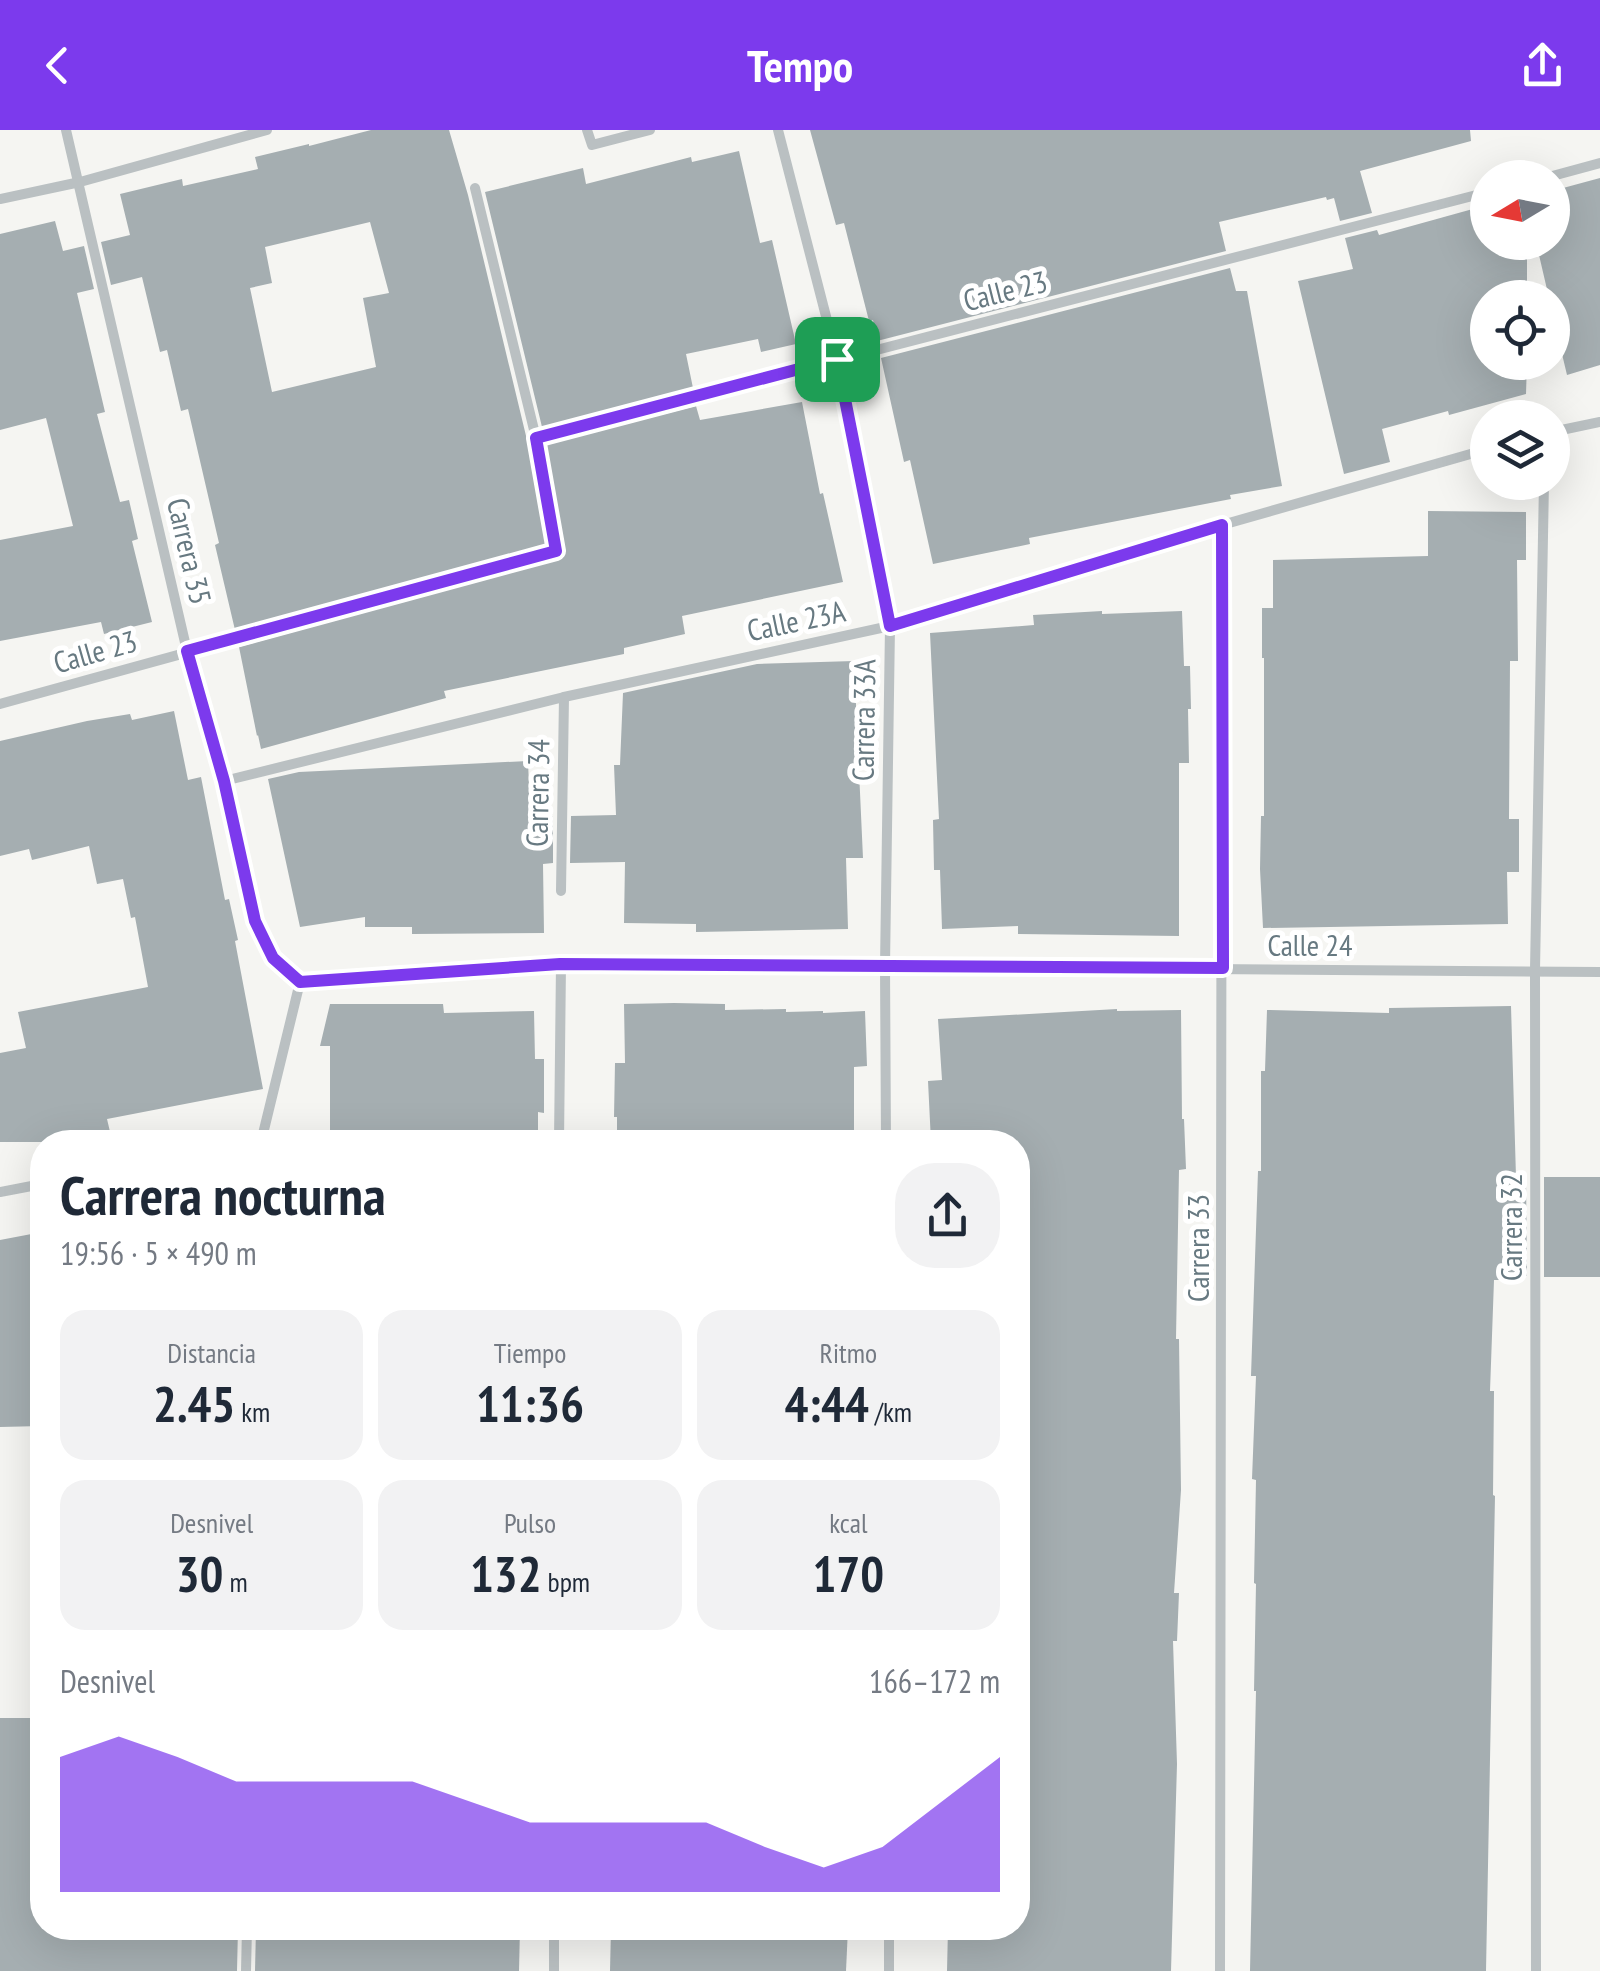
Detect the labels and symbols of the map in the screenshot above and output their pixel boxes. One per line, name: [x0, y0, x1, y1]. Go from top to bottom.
north arrow: [1470, 160, 1570, 260]
street label: Calle 23: [959, 261, 1051, 319]
pin: [795, 317, 880, 402]
street label: Carrera 35: [159, 494, 221, 608]
street label: Calle 23A: [743, 590, 849, 649]
street label: Calle 23: [49, 621, 141, 681]
street label: Carrera 33A: [842, 658, 884, 781]
street label: Carrera 34: [517, 739, 557, 847]
street label: Calle 24: [1267, 925, 1353, 964]
street label: Carrera 32: [1491, 1173, 1530, 1281]
street label: Carrera 33: [1178, 1194, 1217, 1302]

